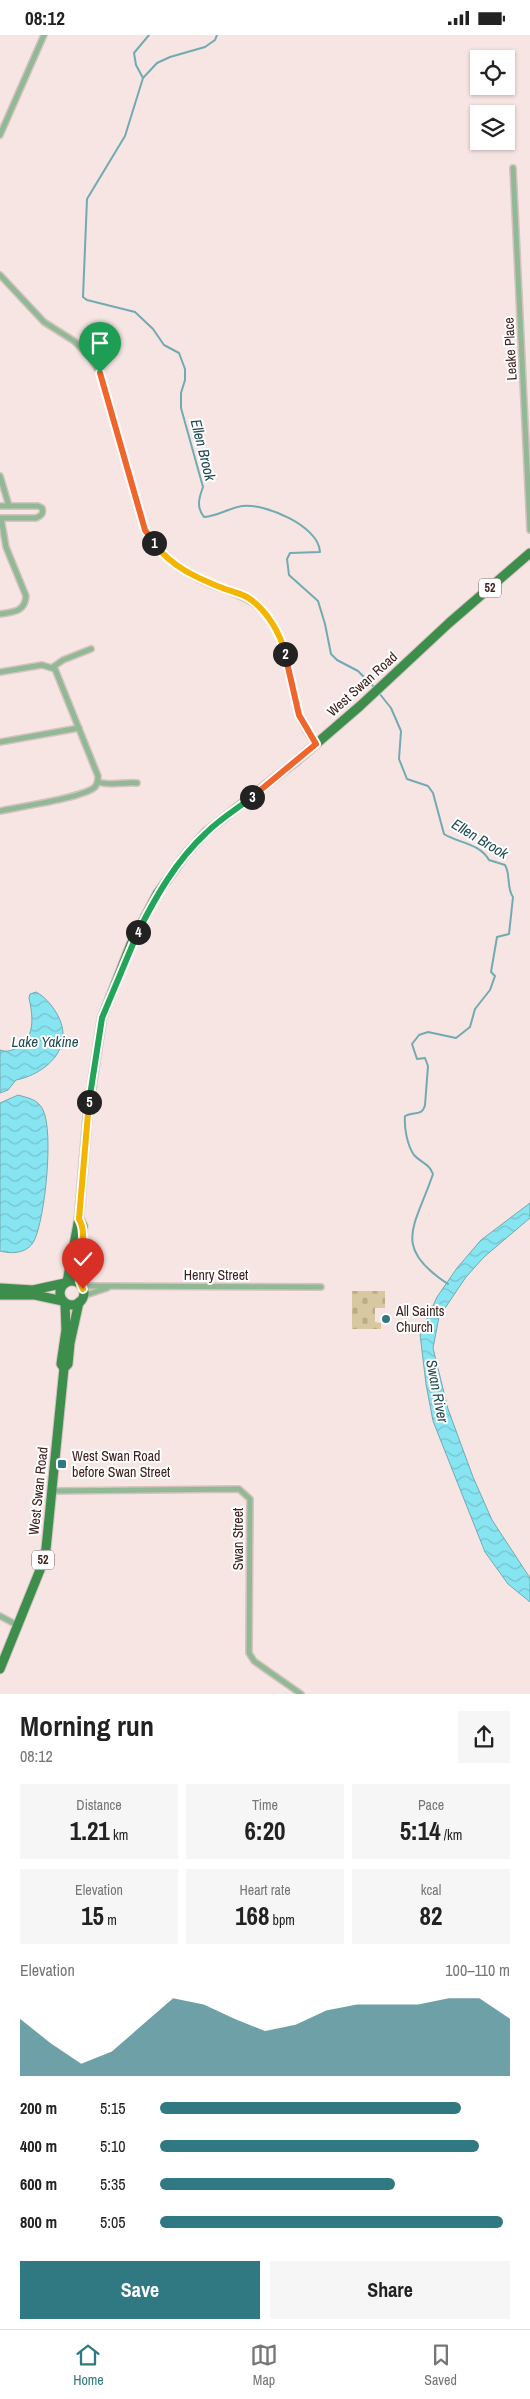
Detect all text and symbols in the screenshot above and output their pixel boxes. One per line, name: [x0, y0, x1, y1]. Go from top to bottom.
text: 08:12: [25, 5, 65, 31]
map controls: [470, 50, 515, 150]
button: locate: [470, 50, 515, 95]
button: layers: [470, 105, 515, 150]
street label: Leake Place: [499, 317, 521, 381]
pin: [79, 322, 121, 373]
icon: arrive: [86, 329, 114, 357]
water label: Ellen Brook: [186, 417, 221, 484]
pin: 1: [142, 531, 166, 555]
text: 1: [151, 534, 158, 552]
road number: 52: [479, 579, 501, 597]
pin: 2: [272, 641, 298, 667]
text: 2: [282, 645, 289, 663]
street label: West Swan Road: [323, 648, 401, 720]
pin: 3: [240, 785, 264, 809]
text: 3: [249, 788, 256, 806]
water label: Ellen Brook: [448, 813, 513, 864]
pin: 4: [126, 919, 150, 945]
text: 4: [135, 923, 142, 941]
water label: Lake Yakine: [11, 1031, 79, 1052]
pin: 5: [76, 1089, 102, 1115]
text: 5: [86, 1093, 93, 1111]
pin: [62, 1238, 104, 1289]
icon: check: [69, 1245, 97, 1273]
street label: Henry Street: [184, 1266, 248, 1284]
place label: All Saints Church: [395, 1302, 445, 1336]
marker: All Saints Church: [380, 1313, 392, 1325]
water label: Swan River: [421, 1358, 454, 1425]
street label: West Swan Road: [24, 1446, 52, 1536]
place label: West Swan Road before Swan Street: [72, 1447, 170, 1481]
marker: West Swan Road before Swan Street: [56, 1458, 68, 1470]
street label: Swan Street: [229, 1508, 247, 1570]
road number: 52: [32, 1551, 54, 1569]
text: Morning run: [20, 1707, 154, 1745]
button: share: [458, 1711, 510, 1763]
text: 08:12: [20, 1745, 53, 1767]
text: Distance: [76, 1796, 122, 1814]
text: Time: [252, 1796, 278, 1814]
text: Pace: [418, 1796, 444, 1814]
text: 1.21: [70, 1814, 110, 1848]
text: 6:20: [244, 1814, 286, 1848]
text: 5:14: [400, 1814, 441, 1848]
text: km: [110, 1826, 128, 1844]
text: /km: [441, 1826, 462, 1844]
text: Elevation: [75, 1881, 123, 1899]
text: Heart rate: [239, 1881, 291, 1899]
text: kcal: [421, 1881, 441, 1899]
text: 15: [81, 1899, 104, 1933]
text: 168: [235, 1899, 269, 1933]
text: 82: [420, 1899, 442, 1933]
text: m: [104, 1911, 117, 1929]
text: bpm: [269, 1911, 295, 1929]
text: Elevation: [20, 1959, 75, 1981]
text: 100–110 m: [445, 1959, 510, 1981]
text: 200 m: [20, 2097, 57, 2119]
text: 5:15: [100, 2097, 126, 2119]
text: 400 m: [20, 2135, 57, 2157]
text: 5:10: [100, 2135, 126, 2157]
text: 600 m: [20, 2173, 57, 2195]
text: 5:35: [100, 2173, 126, 2195]
text: 800 m: [20, 2211, 57, 2233]
text: 5:05: [100, 2211, 126, 2233]
button: Save: [20, 2261, 260, 2319]
button: Share: [270, 2261, 510, 2319]
tab: Home: [73, 2341, 104, 2389]
tab: Map: [250, 2341, 278, 2389]
tab: Saved: [424, 2341, 457, 2389]

